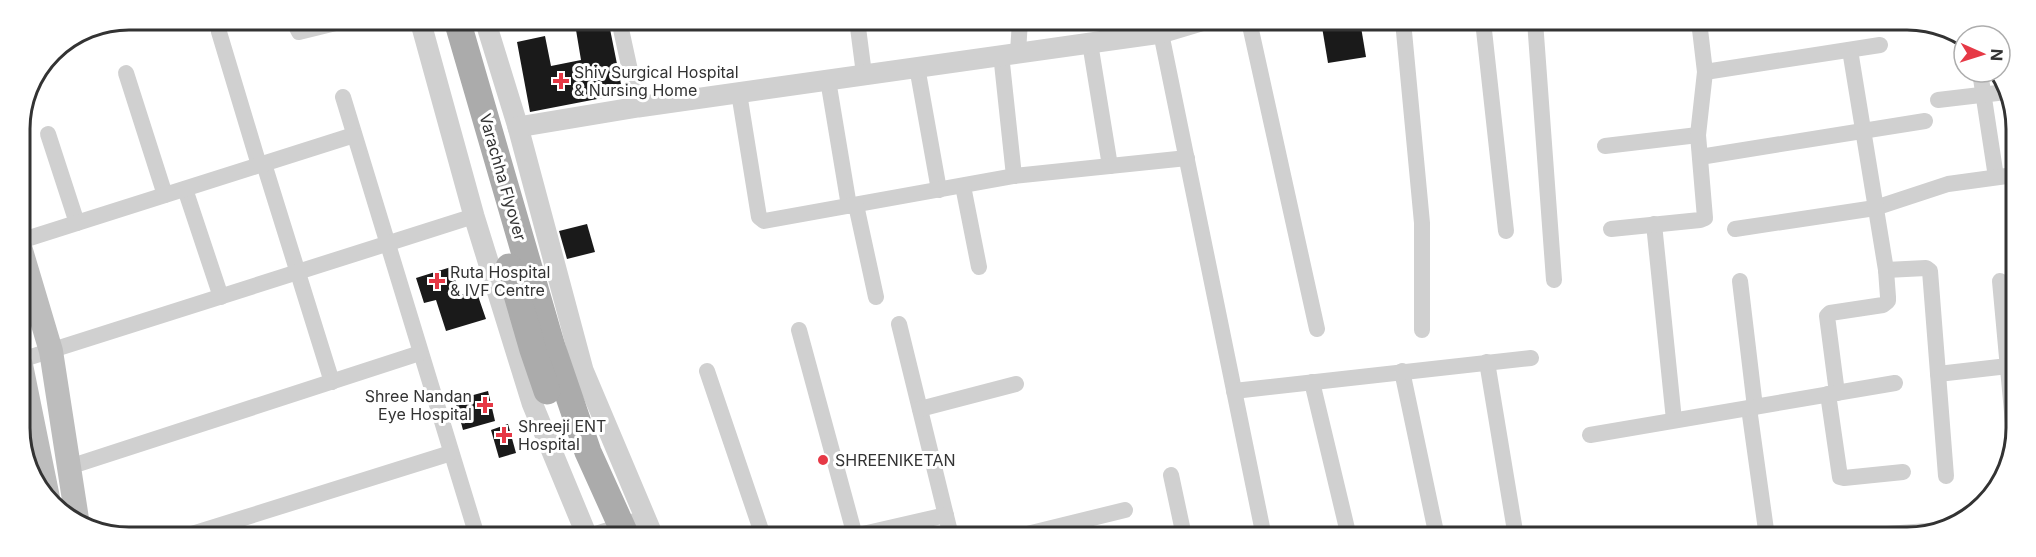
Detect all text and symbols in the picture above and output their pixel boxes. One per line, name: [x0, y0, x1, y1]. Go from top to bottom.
north arrow: [1952, 24, 2012, 84]
text: N: [1987, 48, 2007, 61]
place label: Shiv Surgical Hospital & Nursing Home: [574, 62, 739, 100]
marker: Shiv Surgical Hospital & Nursing Home: [552, 72, 570, 90]
street label: Varachha Flyover: [475, 111, 531, 243]
place label: Ruta Hospital & IVF Centre: [450, 262, 550, 300]
marker: Ruta Hospital & IVF Centre: [428, 272, 446, 290]
place label: Shree Nandan Eye Hospital: [365, 386, 472, 424]
marker: Shree Nandan Eye Hospital: [476, 396, 494, 414]
place label: Shreeji ENT Hospital: [518, 416, 606, 454]
marker: Shreeji ENT Hospital: [495, 426, 513, 444]
place label: SHREENIKETAN: [835, 450, 955, 470]
marker: SHREENIKETAN: [816, 453, 830, 467]

